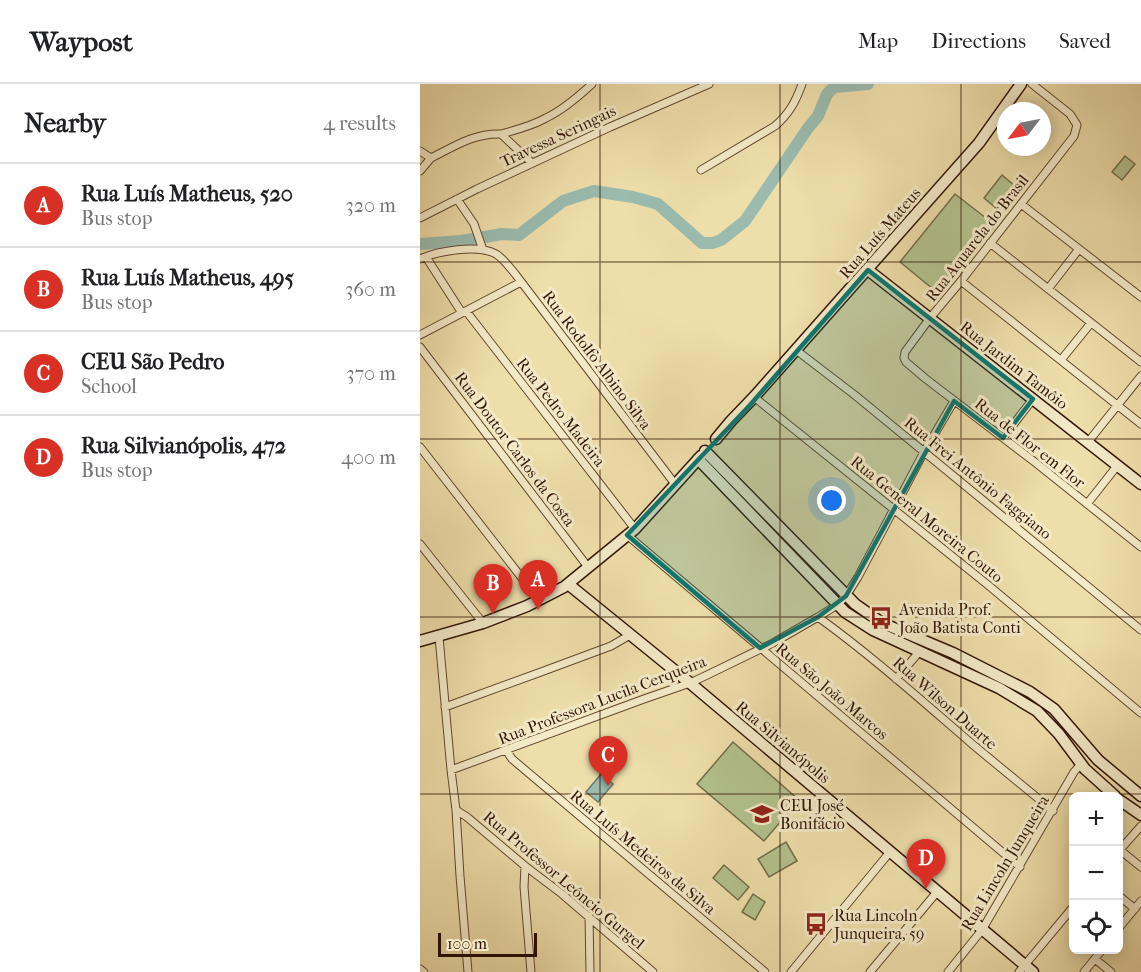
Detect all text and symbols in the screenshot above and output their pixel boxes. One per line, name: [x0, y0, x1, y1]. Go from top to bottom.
text: Waypost: [30, 25, 133, 58]
text: Map: [858, 29, 898, 53]
text: Directions: [931, 29, 1026, 53]
text: Saved: [1059, 29, 1111, 53]
street label: Travessa Seringais: [497, 101, 619, 171]
north arrow: [997, 102, 1051, 156]
text: Nearby: [24, 108, 106, 139]
text: 4 results: [323, 112, 396, 135]
street label: Rua Aquarela do Brasil: [921, 170, 1033, 305]
text: Rua Luís Matheus, 520: [81, 181, 293, 207]
street label: Rua Luís Mateus: [835, 183, 925, 282]
text: A: [37, 194, 50, 217]
text: 320 m: [346, 194, 396, 217]
text: Bus stop: [81, 207, 153, 230]
text: Rua Luís Matheus, 495: [81, 265, 294, 291]
text: B: [37, 278, 50, 301]
text: 360 m: [345, 278, 396, 301]
street label: Rua Rodolfo Albino Silva: [538, 287, 656, 434]
text: Bus stop: [81, 291, 153, 314]
street label: Rua Jardim Tamôio: [956, 317, 1072, 413]
text: CEU São Pedro: [81, 349, 225, 375]
street label: Rua Pedro Madeira: [513, 354, 610, 471]
text: C: [37, 362, 50, 385]
text: 370 m: [346, 362, 396, 385]
street label: Rua Doutor Carlos da Costa: [451, 368, 580, 530]
text: School: [81, 375, 137, 398]
street label: Rua de Flor em Flor: [971, 394, 1089, 492]
street label: Rua Frei Antônio Faggiano: [901, 413, 1055, 543]
text: Rua Silvianópolis, 472: [81, 433, 286, 459]
text: D: [36, 446, 51, 469]
text: 400 m: [341, 446, 396, 469]
street label: Rua General Moreira Couto: [847, 452, 1007, 586]
text: Bus stop: [81, 459, 153, 482]
your location: [817, 486, 846, 515]
pin: A: [518, 560, 558, 610]
pin: B: [474, 564, 512, 614]
place label: Avenida Prof. João Batista Conti: [897, 600, 1021, 637]
bus stop icon: Avenida Prof. João Batista Conti: [868, 605, 894, 631]
street label: Rua São João Marcos: [772, 638, 892, 744]
street label: Rua Professora Lucila Cerqueira: [495, 651, 709, 749]
street label: Rua Wilson Duarte: [889, 653, 1001, 753]
street label: Rua Silvianópolis: [732, 697, 834, 787]
pin: C: [588, 736, 627, 786]
street label: Rua Luís Medeiros da Silva: [566, 786, 720, 919]
street label: Rua Lincoln Junqueira: [957, 791, 1053, 934]
map controls: [1069, 792, 1123, 954]
button: +: [1069, 792, 1123, 846]
place label: CEU José Bonifácio: [780, 796, 845, 833]
school or university icon: CEU José Bonifácio: [749, 801, 775, 827]
street label: Rua Professor Leôncio Gurgel: [480, 807, 649, 953]
pin: D: [906, 840, 946, 889]
button: −: [1069, 846, 1123, 900]
button: locate: [1069, 900, 1123, 954]
place label: Rua Lincoln Junqueira, 59: [832, 906, 924, 943]
bus stop icon: Rua Lincoln Junqueira, 59: [803, 911, 829, 937]
scale bar: [438, 930, 537, 958]
text: 100 m: [447, 934, 487, 953]

